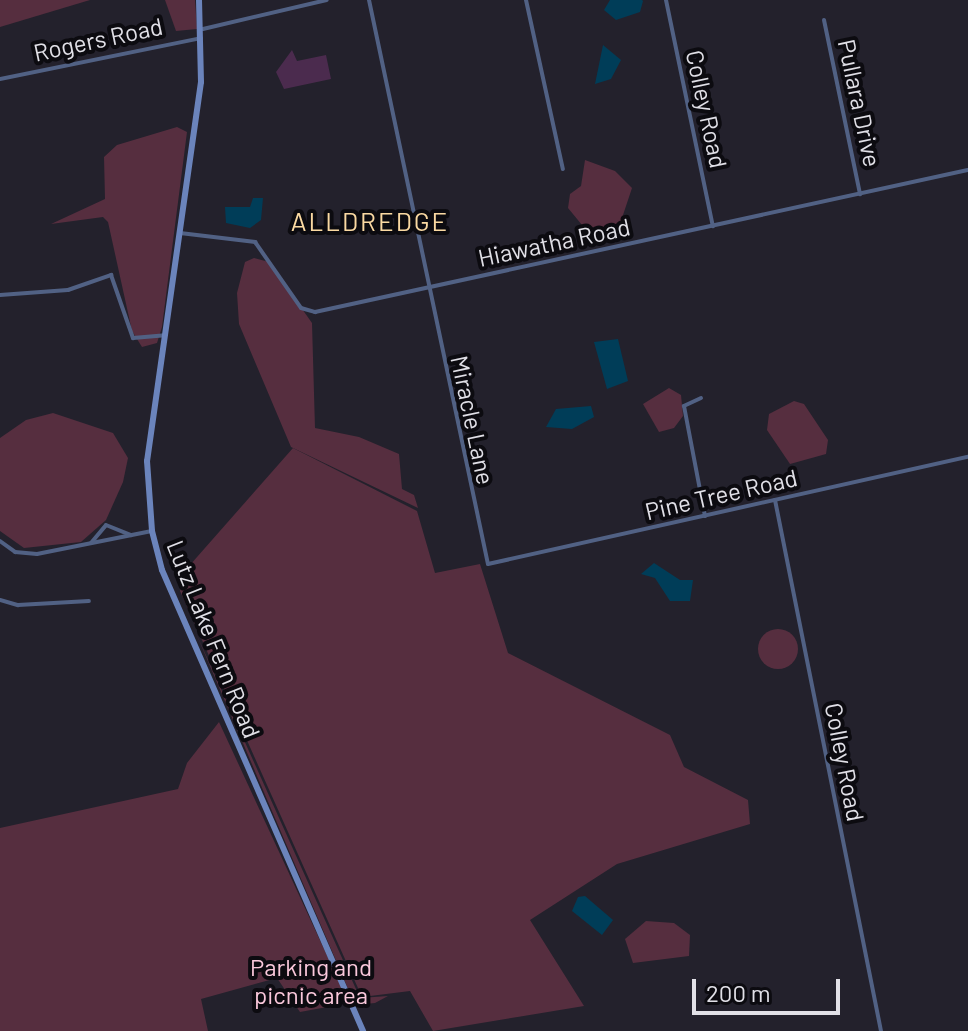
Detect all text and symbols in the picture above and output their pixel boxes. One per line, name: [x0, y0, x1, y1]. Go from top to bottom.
street label: Rogers Road: [31, 11, 165, 67]
street label: Pullara Drive: [832, 37, 888, 169]
street label: Colley Road: [680, 47, 734, 171]
district label: ALLDREDGE: [291, 205, 449, 237]
street label: Hiawatha Road: [475, 212, 633, 272]
street label: Miracle Lane: [445, 353, 501, 487]
street label: Pine Tree Road: [642, 463, 800, 525]
street label: Lutz Lake Fern Road: [161, 536, 267, 742]
street label: Colley Road: [819, 700, 871, 824]
park label: Parking and picnic area: [250, 953, 372, 1009]
scale bar: [696, 963, 844, 1013]
text: 200 m: [706, 978, 771, 1007]

